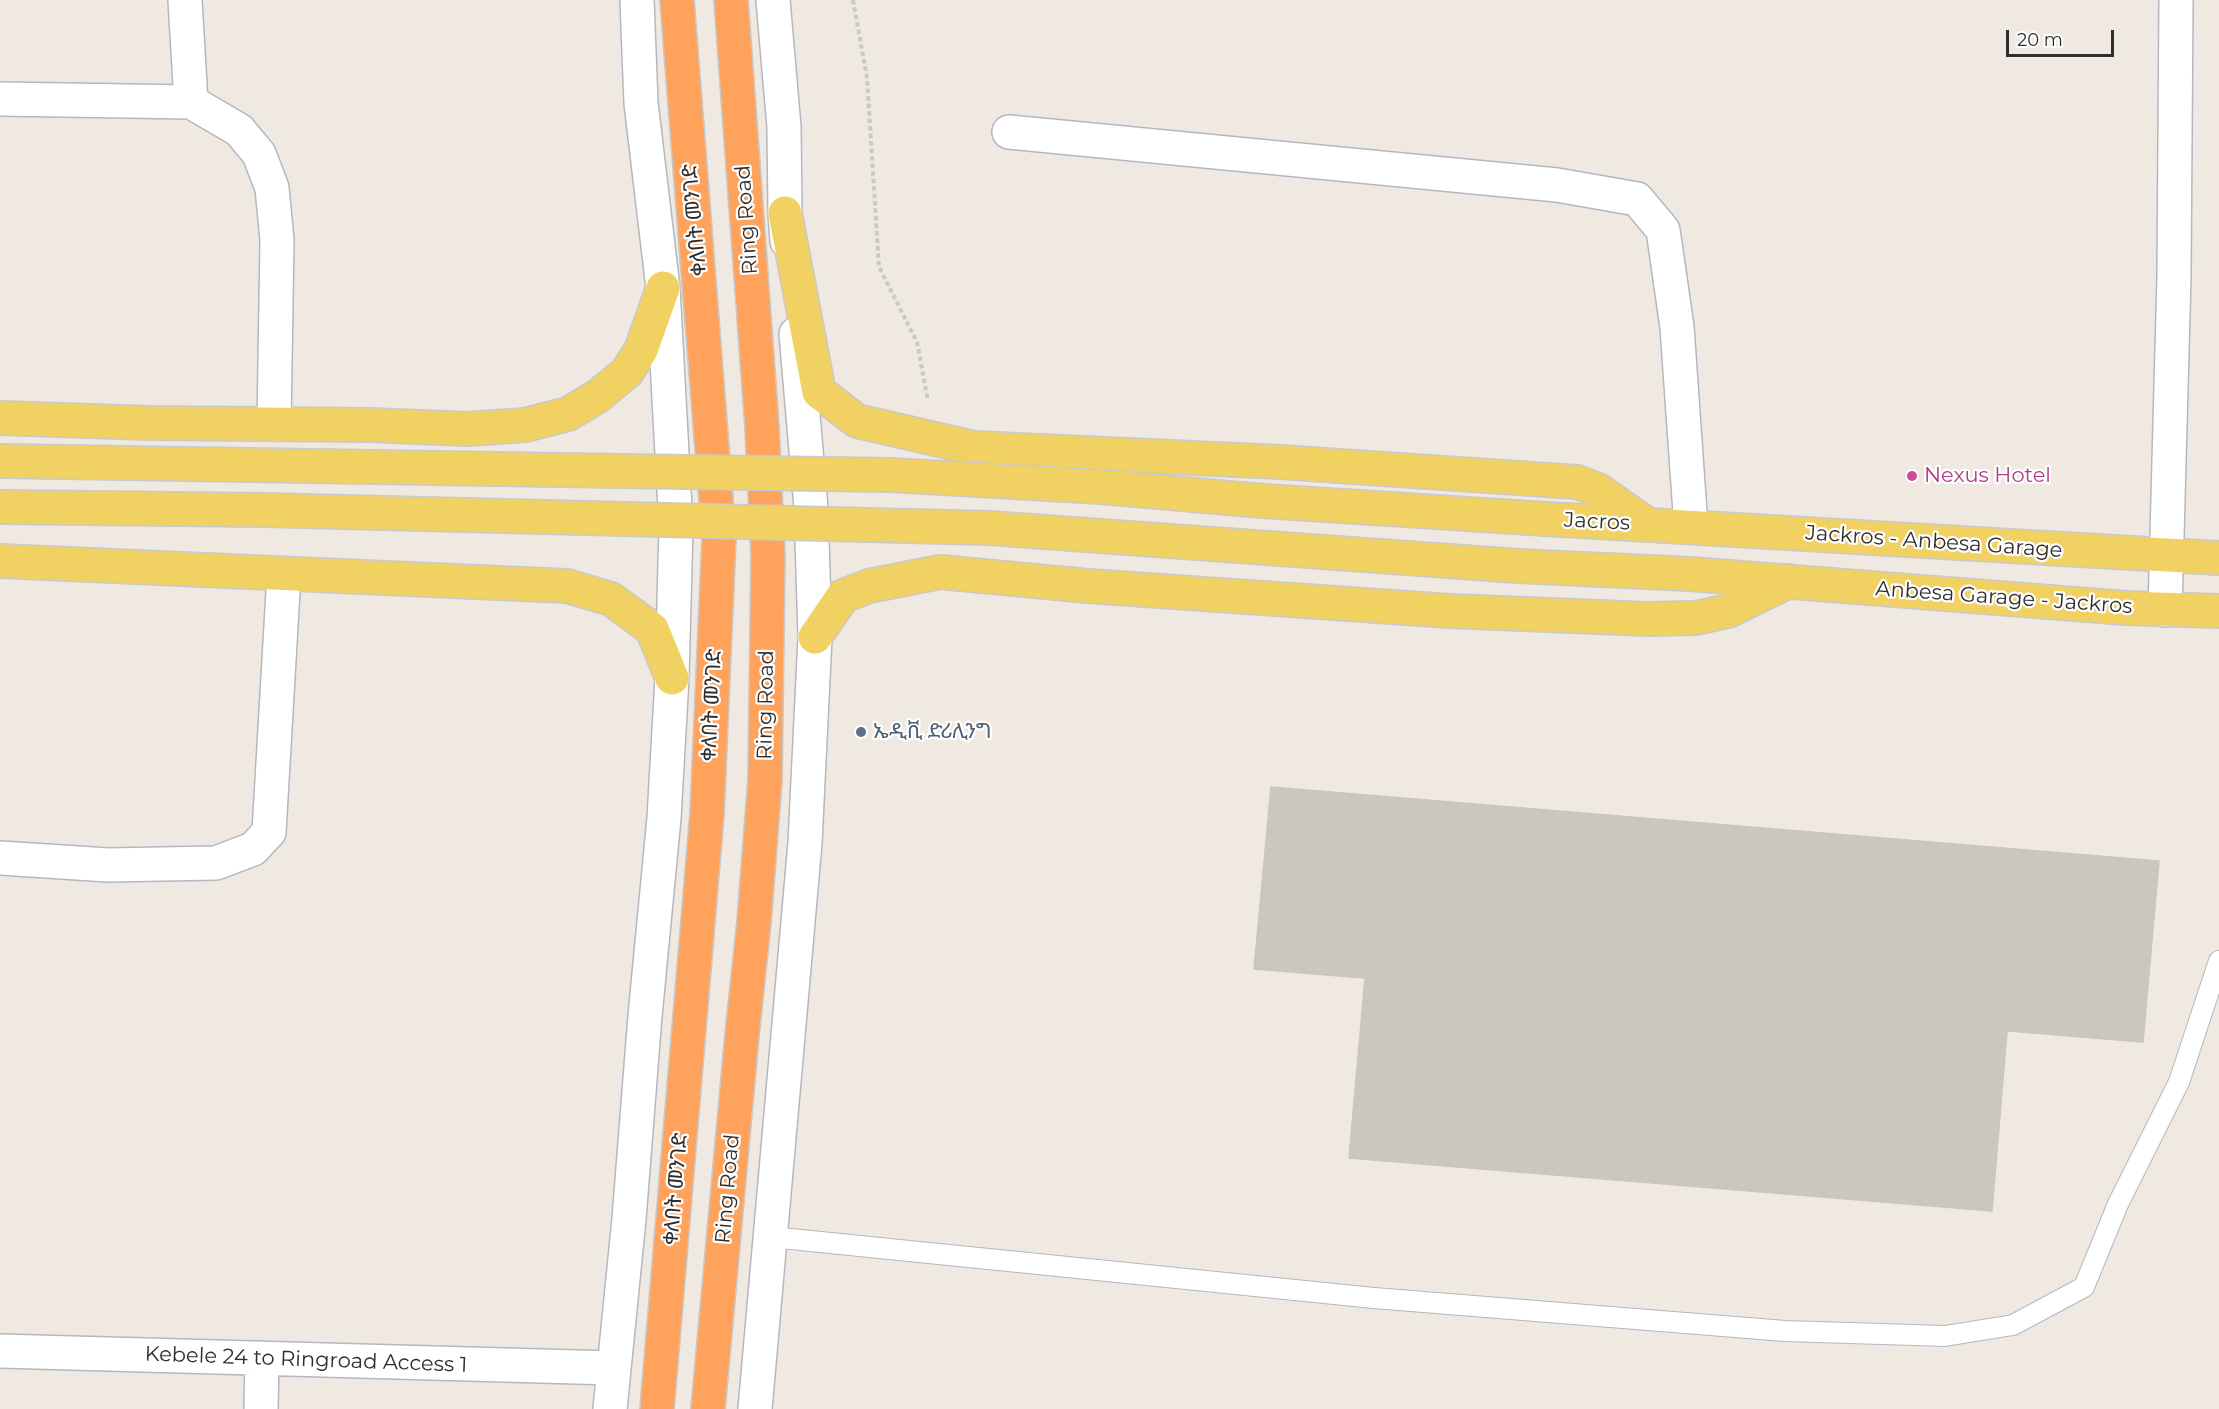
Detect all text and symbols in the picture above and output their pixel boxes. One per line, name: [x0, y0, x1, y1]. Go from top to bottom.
scale bar: [2009, 18, 2117, 56]
text: 20 m: [2017, 29, 2063, 51]
street label: ቀለበት መንገድ: [678, 163, 712, 277]
street label: Ring Road: [731, 164, 763, 276]
place label: Nexus Hotel: [1924, 463, 2051, 489]
marker: Nexus Hotel: [1905, 469, 1919, 483]
street label: Jacros: [1563, 508, 1631, 536]
street label: Jackros - Anbesa Garage: [1805, 520, 2063, 564]
street label: Anbesa Garage - Jackros: [1875, 576, 2133, 620]
street label: ቀለበት መንገድ: [696, 648, 728, 762]
street label: Ring Road: [752, 650, 780, 760]
place label: ኤዲቪ ድሪሊንግ: [873, 719, 992, 745]
marker: ኤዲቪ ድሪሊንግ: [854, 725, 868, 739]
street label: ቀለበት መንገድ: [659, 1132, 693, 1246]
street label: Ring Road: [711, 1133, 745, 1245]
street label: Kebele 24 to Ringroad Access 1: [144, 1342, 468, 1378]

